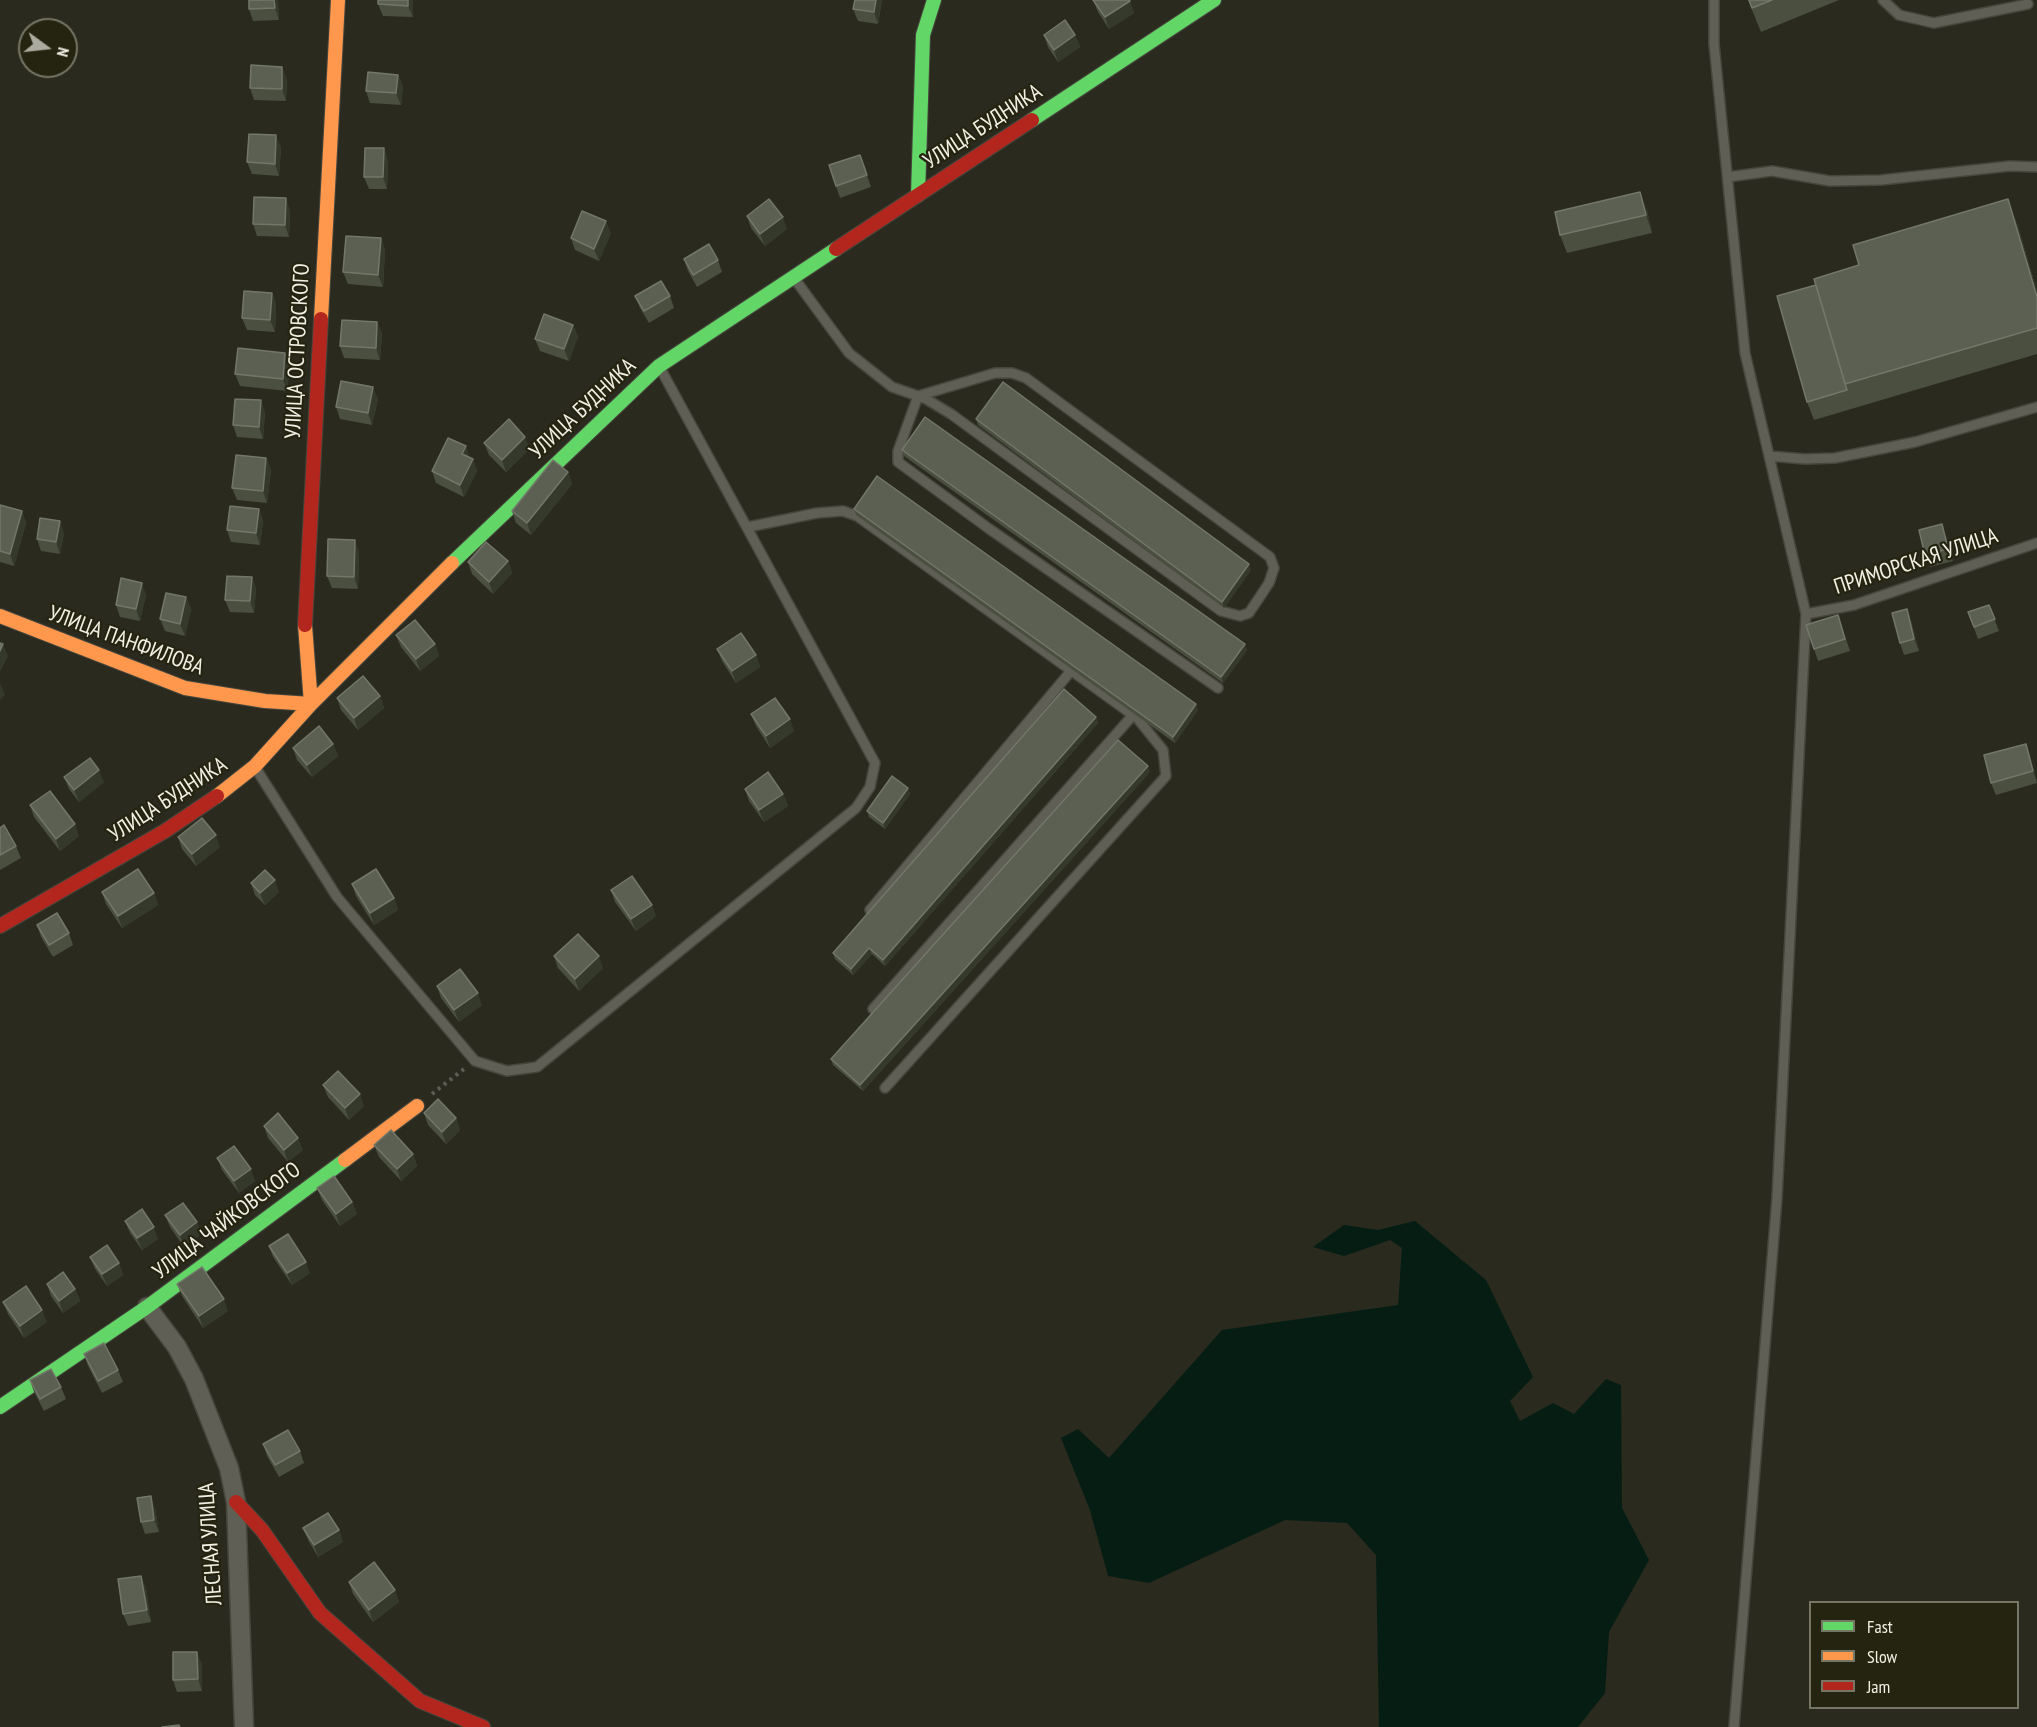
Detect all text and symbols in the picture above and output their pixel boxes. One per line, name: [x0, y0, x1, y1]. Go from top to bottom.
north arrow: [18, 18, 78, 78]
text: N: [53, 45, 74, 59]
street label: УЛИЦА БУДНИКА: [919, 79, 1047, 175]
street label: УЛИЦА ОСТРОВСКОГО: [280, 263, 316, 439]
street label: УЛИЦА БУДНИКА: [524, 353, 642, 465]
street label: ПРИМОРСКАЯ УЛИЦА: [1831, 523, 2001, 601]
street label: УЛИЦА ПАНФИЛОВА: [45, 601, 207, 681]
street label: УЛИЦА БУДНИКА: [104, 752, 232, 848]
street label: УЛИЦА ЧАЙКОВСКОГО: [148, 1157, 306, 1285]
street label: ЛЕСНАЯ УЛИЦА: [194, 1482, 228, 1606]
legend: [1809, 1601, 2019, 1709]
text: Fast: [1867, 1615, 1893, 1638]
text: Slow: [1867, 1645, 1897, 1668]
text: Jam: [1867, 1675, 1890, 1698]

